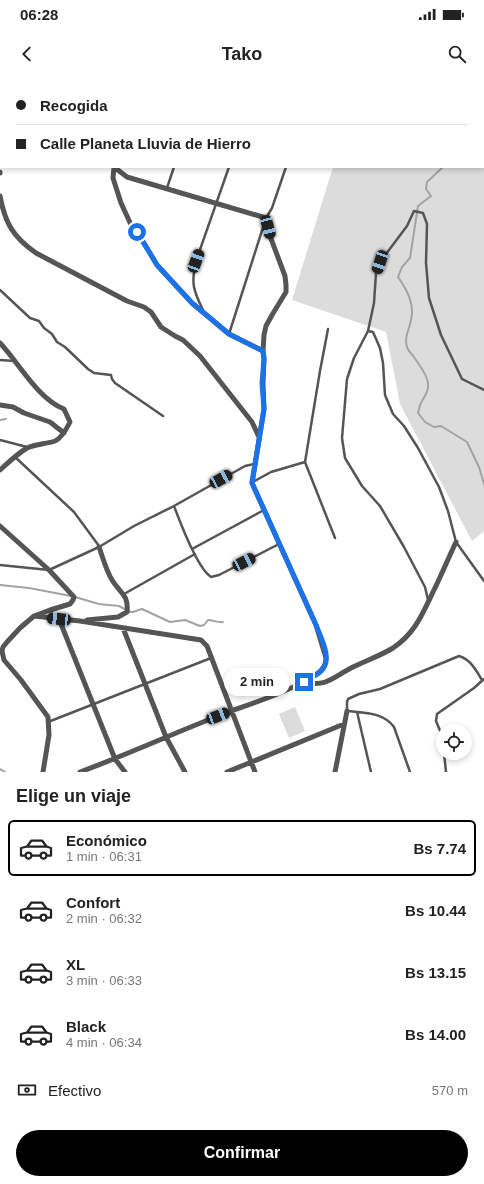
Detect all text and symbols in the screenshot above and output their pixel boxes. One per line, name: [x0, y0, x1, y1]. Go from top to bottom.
text: 06:28: [20, 6, 58, 23]
icon: back: [16, 43, 38, 65]
icon: search: [446, 43, 468, 65]
text: Tako: [222, 44, 262, 64]
text: Recogida: [40, 97, 108, 114]
text: Calle Planeta Lluvia de Hierro: [40, 135, 251, 152]
car: [259, 214, 277, 240]
route start: [128, 223, 146, 241]
car: [186, 248, 206, 274]
car: [371, 249, 389, 275]
car: [208, 468, 234, 490]
car: [231, 551, 257, 573]
car: [46, 612, 72, 626]
callout: 2 min: [224, 668, 290, 696]
route end: [295, 673, 313, 691]
text: 2 min: [240, 674, 274, 689]
car: [205, 706, 231, 726]
map controls: [436, 724, 472, 760]
button: locate: [436, 724, 472, 760]
text: Elige un viaje: [16, 786, 131, 806]
icon: car: [18, 830, 54, 866]
text: Económico: [66, 832, 147, 849]
text: Bs 7.74: [413, 840, 466, 857]
text: 1 min · 06:31: [66, 849, 142, 864]
icon: car: [18, 892, 54, 928]
text: Confort: [66, 894, 120, 911]
text: Bs 10.44: [405, 902, 466, 919]
text: 2 min · 06:32: [66, 911, 142, 926]
icon: car: [18, 954, 54, 990]
text: XL: [66, 956, 85, 973]
text: Bs 13.15: [405, 964, 466, 981]
text: 3 min · 06:33: [66, 973, 142, 988]
icon: car: [18, 1016, 54, 1052]
text: Black: [66, 1018, 106, 1035]
text: Bs 14.00: [405, 1026, 466, 1043]
text: 4 min · 06:34: [66, 1035, 142, 1050]
icon: cash: [16, 1079, 38, 1101]
text: Efectivo: [48, 1082, 101, 1099]
text: 570 m: [432, 1083, 468, 1098]
button: Confirmar: [16, 1130, 468, 1176]

